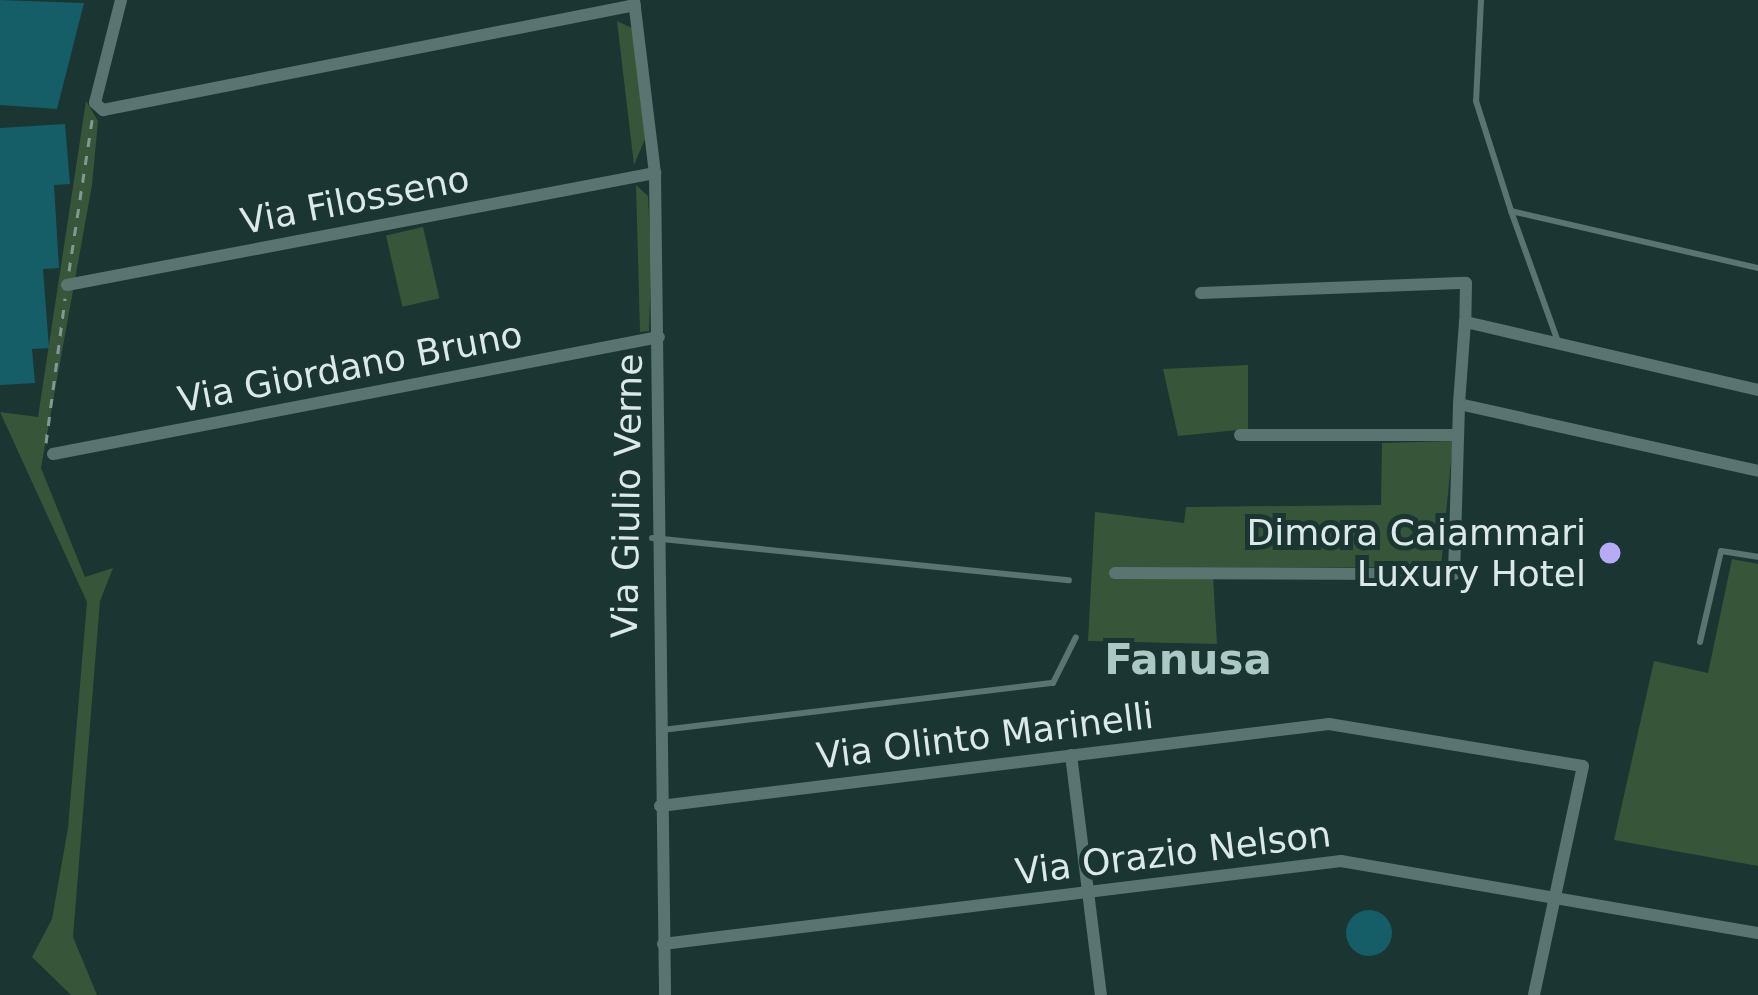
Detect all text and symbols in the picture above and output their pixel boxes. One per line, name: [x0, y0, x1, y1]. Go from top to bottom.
street label: Via Filosseno: [237, 157, 473, 243]
street label: Via Giordano Bruno: [174, 312, 526, 422]
street label: Via Giulio Verne: [603, 353, 651, 639]
place label: Dimora Caiammari Luxury Hotel: [1247, 510, 1586, 595]
marker: Dimora Caiammari Luxury Hotel: [1597, 540, 1623, 566]
district label: Fanusa: [1104, 635, 1272, 685]
street label: Via Olinto Marinelli: [814, 694, 1156, 778]
street label: Via Orazio Nelson: [1013, 812, 1333, 894]

